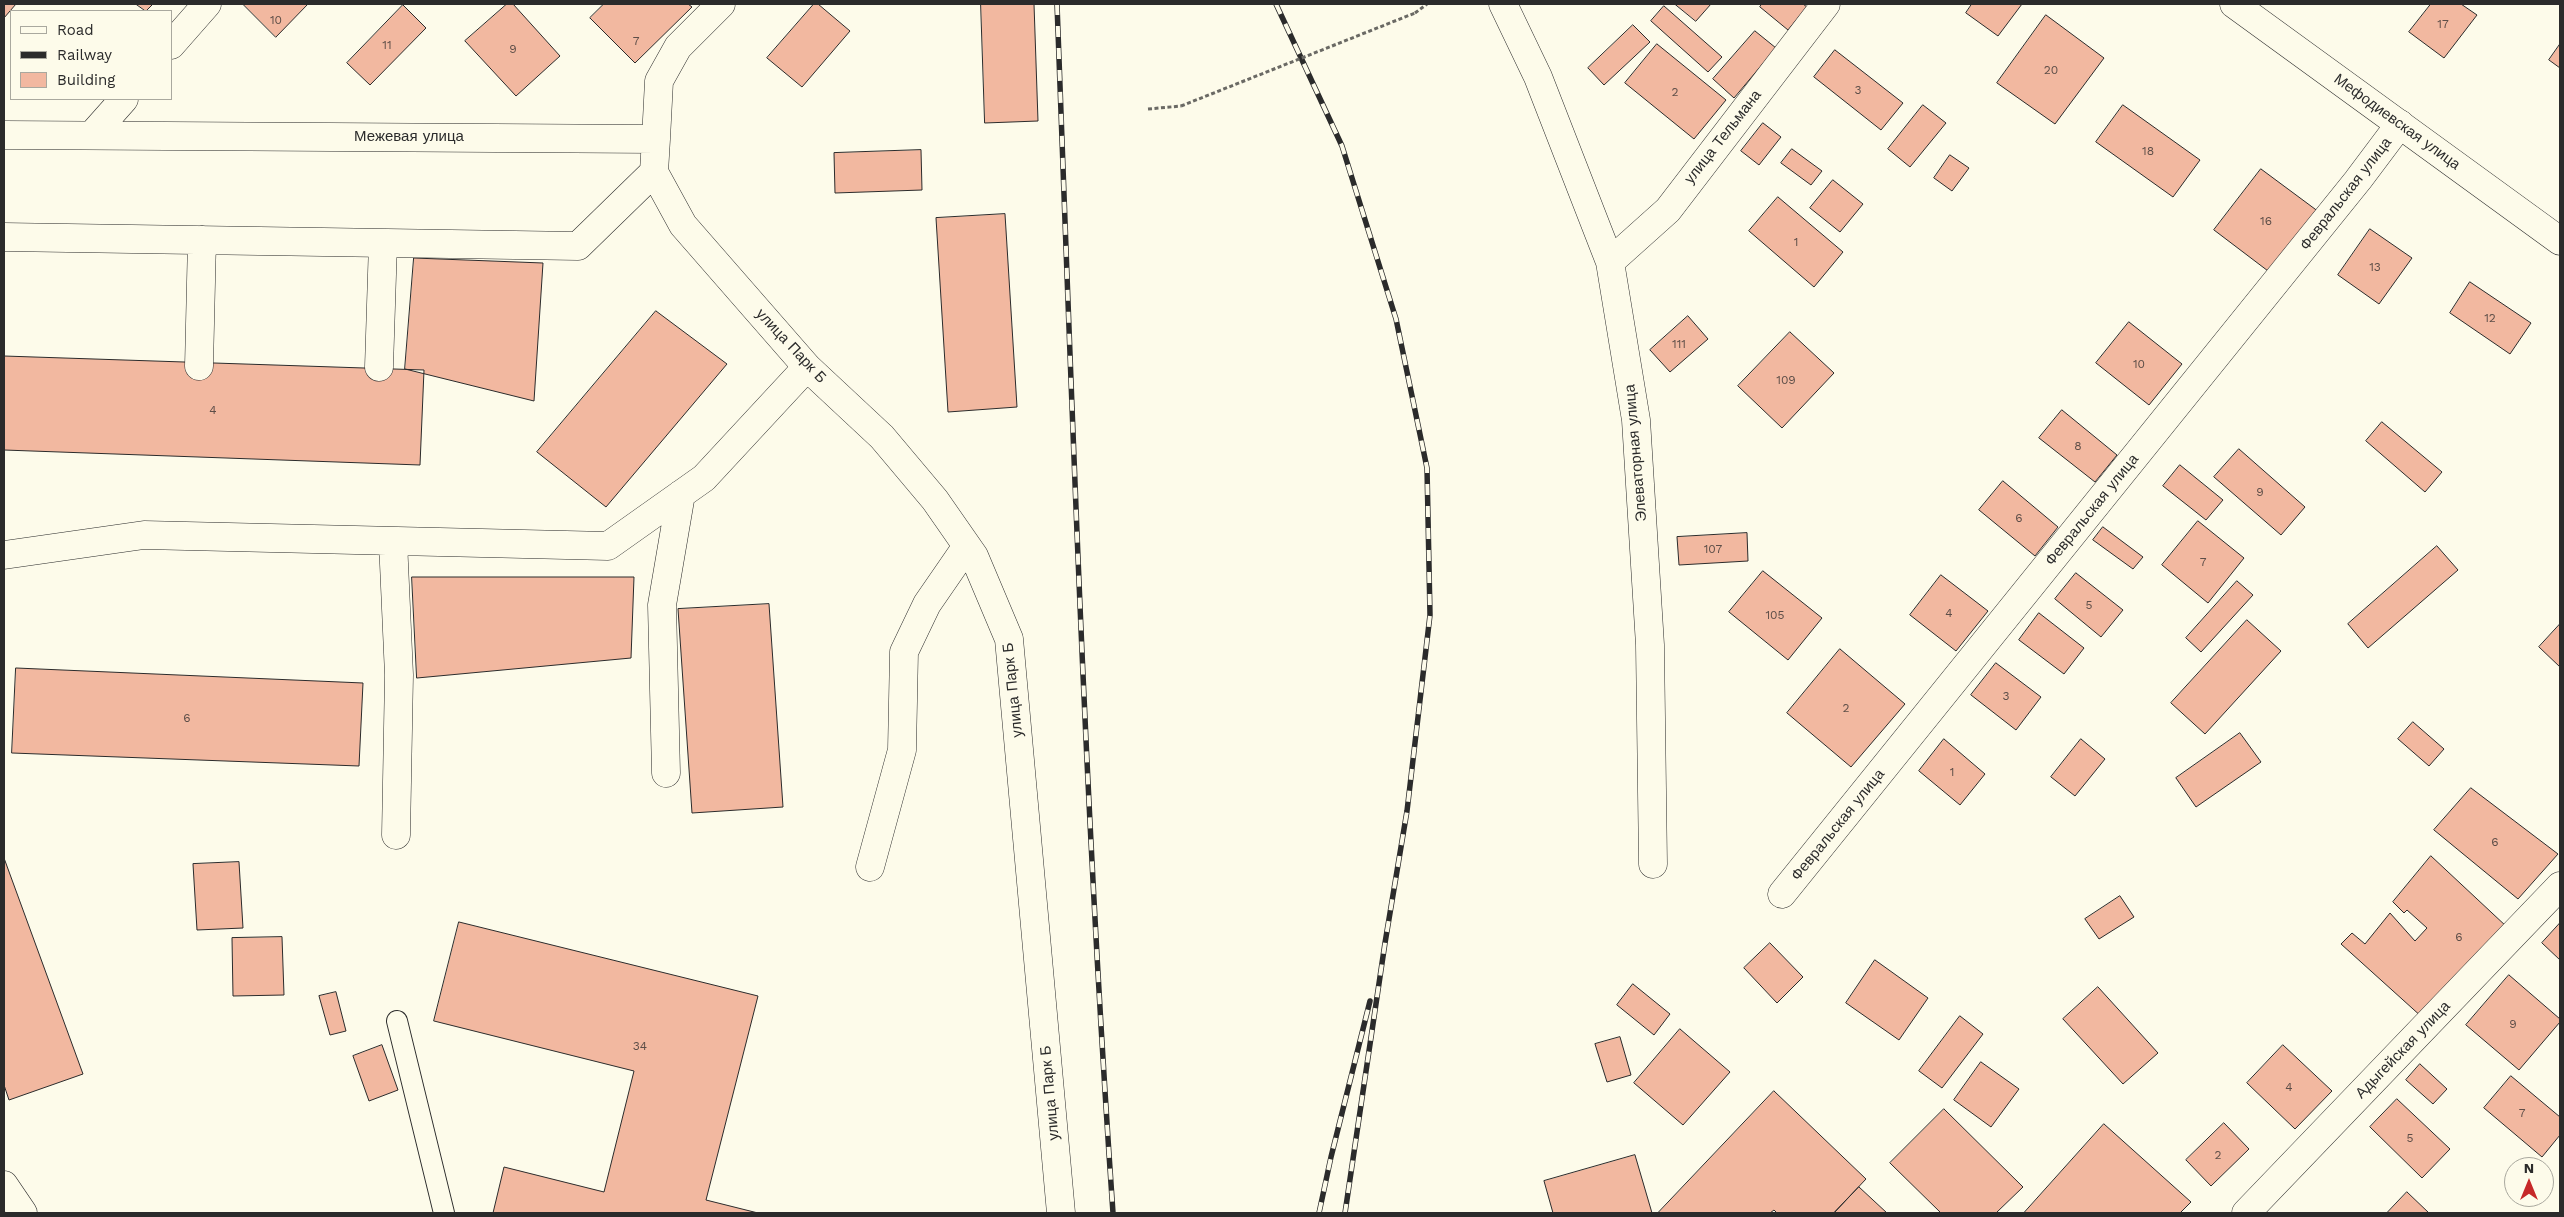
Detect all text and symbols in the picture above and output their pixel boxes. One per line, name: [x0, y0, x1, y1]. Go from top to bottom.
legend: [10, 10, 172, 100]
house number: 10: [270, 13, 282, 27]
house number: 17: [2437, 17, 2449, 31]
text: Road: [57, 21, 94, 39]
house number: 7: [633, 34, 639, 48]
house number: 11: [382, 38, 392, 52]
house number: 9: [509, 42, 517, 56]
text: Railway: [57, 46, 112, 64]
house number: 20: [2044, 63, 2058, 77]
street label: Мефодиевская улица: [2330, 70, 2464, 174]
text: Building: [57, 71, 115, 89]
house number: 3: [1855, 83, 1861, 97]
house number: 2: [1672, 85, 1678, 99]
street label: улица Тельмана: [1681, 86, 1765, 188]
street label: Межевая улица: [354, 128, 464, 146]
street label: Февральская улица: [2296, 134, 2396, 254]
house number: 18: [2142, 144, 2154, 158]
house number: 16: [2260, 214, 2272, 228]
house number: 1: [1794, 235, 1798, 249]
house number: 13: [2369, 260, 2381, 274]
street label: улица Парк Б: [752, 305, 830, 387]
house number: 12: [2484, 311, 2496, 325]
house number: 111: [1672, 337, 1686, 351]
house number: 10: [2133, 357, 2145, 371]
house number: 109: [1776, 373, 1796, 387]
street label: Элеваторная улица: [1621, 384, 1651, 522]
house number: 4: [209, 403, 217, 417]
house number: 8: [2074, 439, 2082, 453]
street label: Февральская улица: [2042, 451, 2142, 569]
house number: 9: [2256, 485, 2264, 499]
house number: 6: [2015, 511, 2023, 525]
house number: 107: [1704, 542, 1722, 556]
house number: 7: [2200, 555, 2206, 569]
house number: 5: [2086, 598, 2092, 612]
house number: 4: [1945, 606, 1953, 620]
house number: 105: [1765, 608, 1785, 622]
street label: улица Парк Б: [999, 642, 1027, 738]
house number: 3: [2003, 689, 2009, 703]
house number: 2: [1843, 701, 1849, 715]
house number: 6: [183, 711, 191, 725]
house number: 1: [1950, 765, 1954, 779]
street label: Февральская улица: [1788, 766, 1888, 884]
house number: 6: [2491, 835, 2499, 849]
house number: 6: [2455, 930, 2463, 944]
street label: Адыгейская улица: [2352, 997, 2454, 1103]
house number: 9: [2509, 1017, 2517, 1031]
house number: 34: [633, 1039, 647, 1053]
street label: улица Парк Б: [1037, 1045, 1063, 1141]
house number: 4: [2285, 1080, 2293, 1094]
house number: 7: [2519, 1106, 2525, 1120]
house number: 5: [2407, 1131, 2413, 1145]
house number: 2: [2215, 1148, 2221, 1162]
north arrow: [2504, 1157, 2554, 1207]
text: N: [2524, 1160, 2534, 1176]

